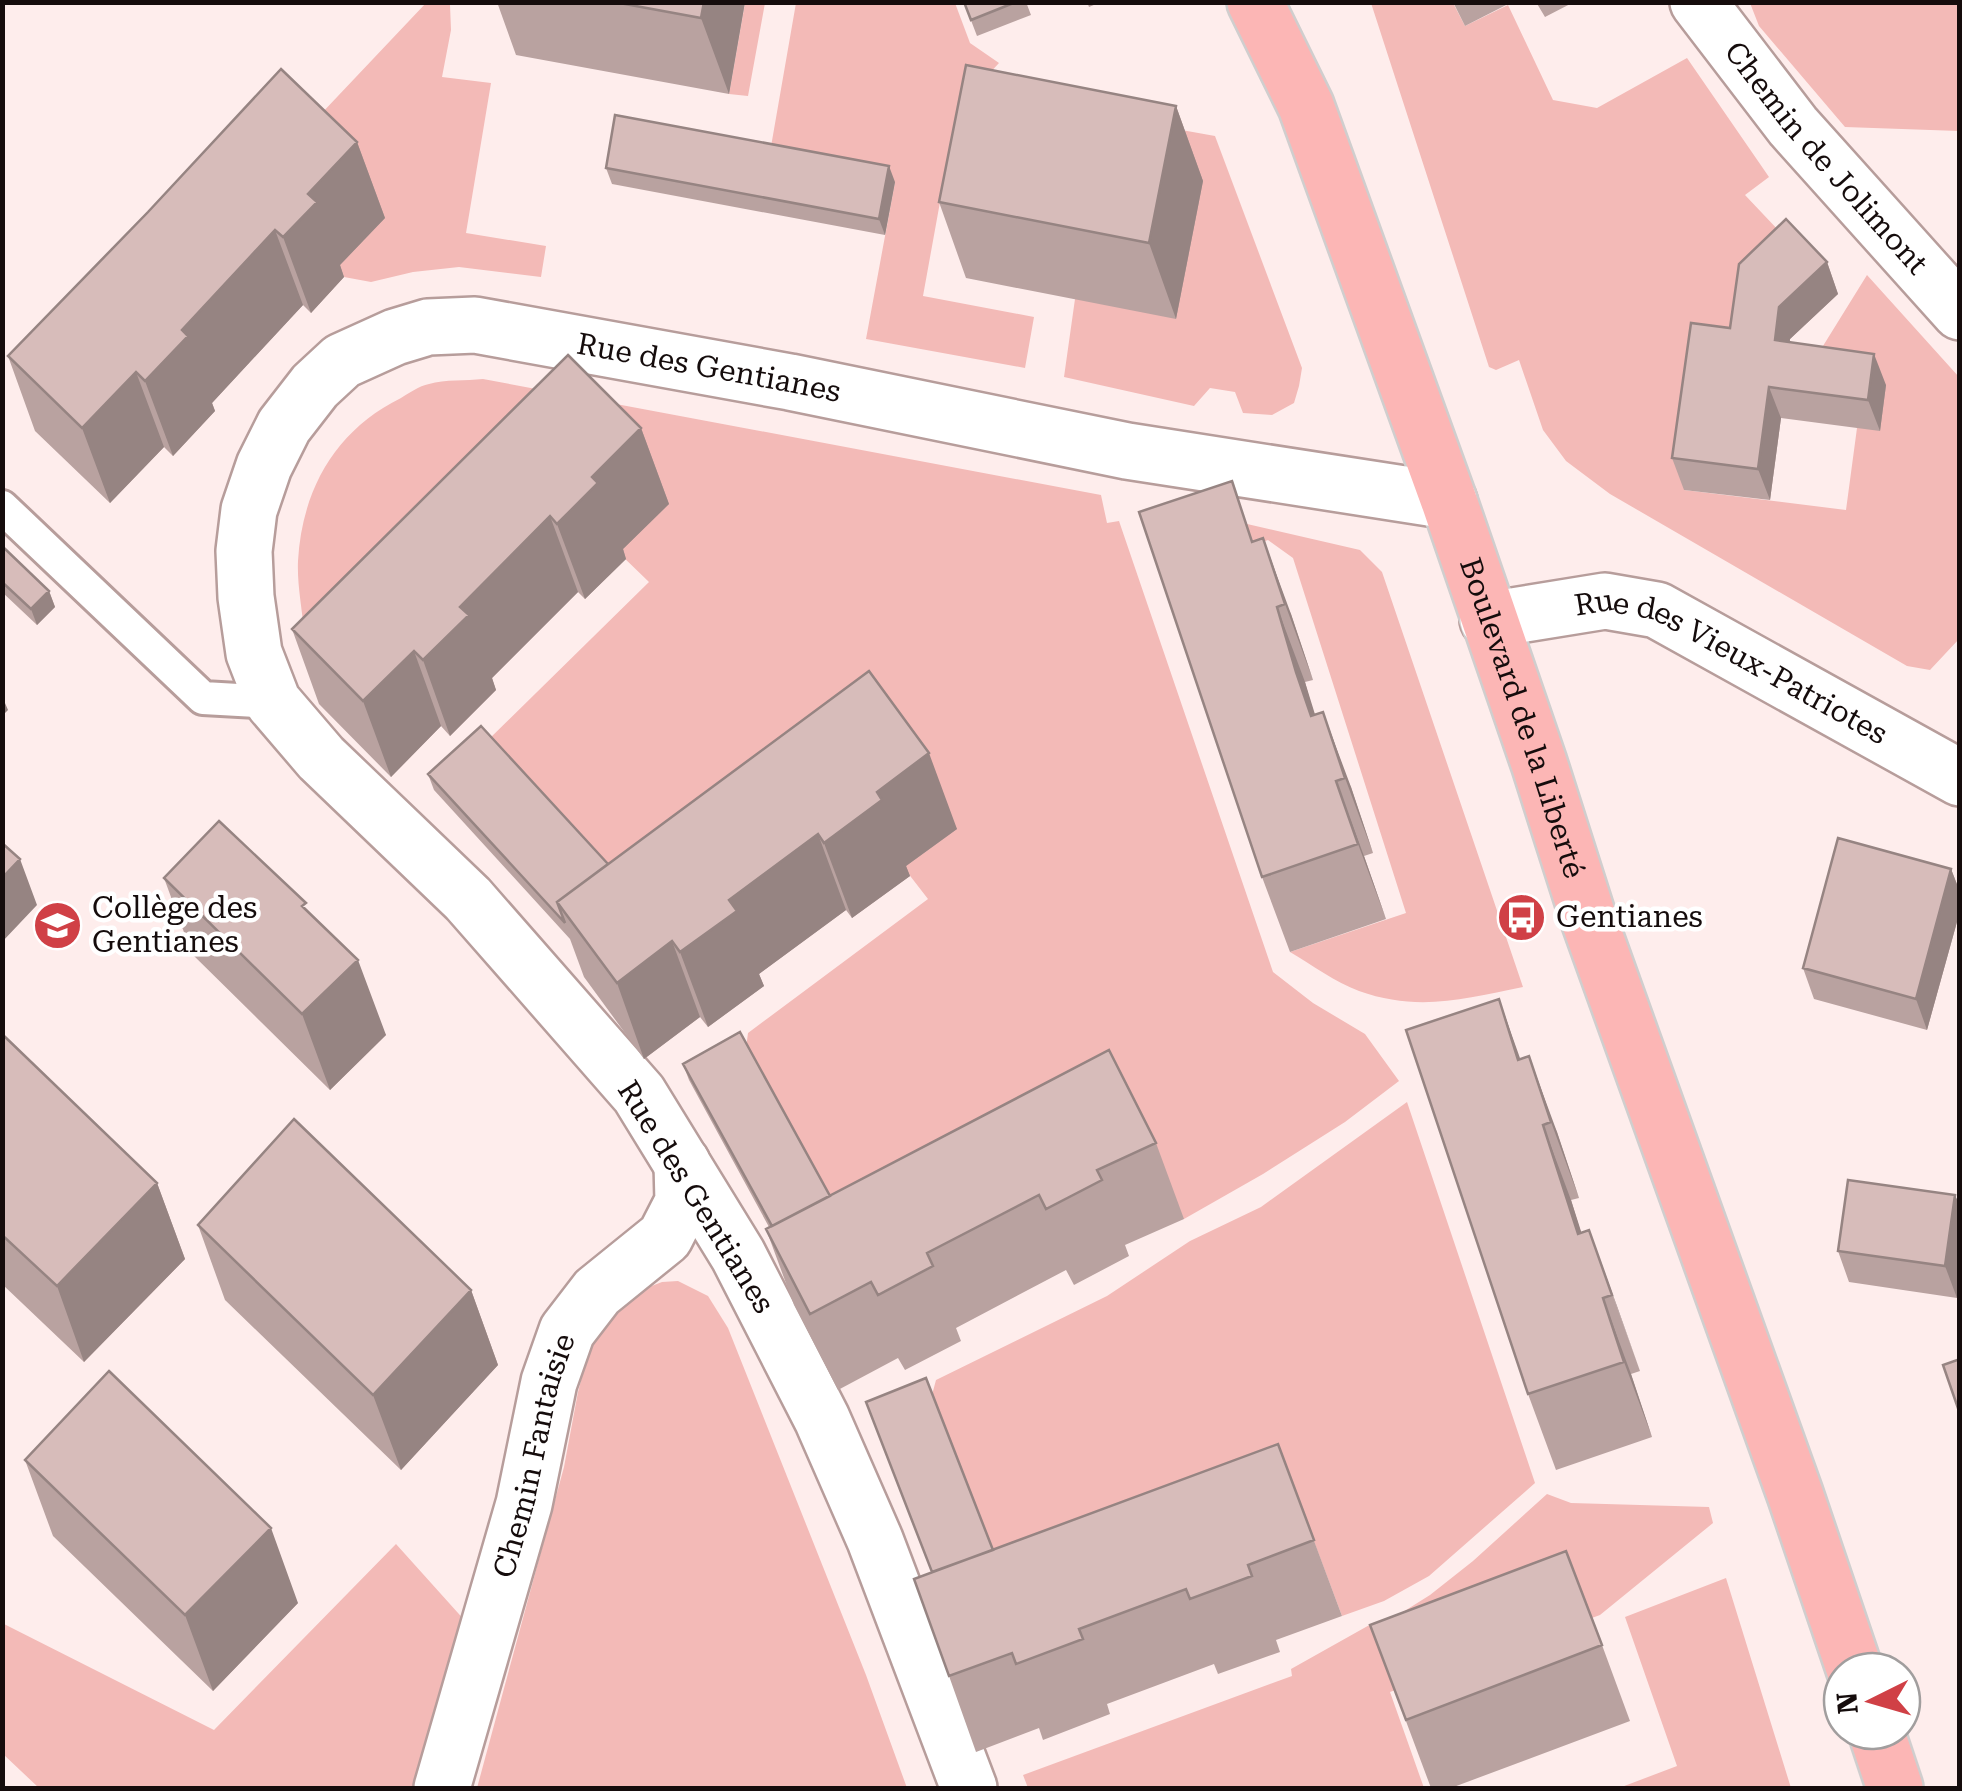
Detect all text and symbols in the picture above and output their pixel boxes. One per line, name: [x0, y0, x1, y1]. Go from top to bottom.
street label: Chemin de Jolimont: [1718, 34, 1935, 281]
street label: Rue des Gentianes: [574, 326, 844, 409]
street label: Boulevard de la Liberté: [1453, 553, 1592, 882]
street label: Rue des Vieux-Patriotes: [1572, 582, 1894, 751]
place label: Collège des Gentianes: [92, 890, 257, 959]
bus stop icon: Gentianes: [1495, 891, 1547, 943]
school or university icon: Collège des Gentianes: [31, 899, 83, 951]
place label: Gentianes: [1556, 899, 1703, 934]
street label: Rue des Gentianes: [611, 1074, 782, 1319]
street label: Chemin Fantaisie: [486, 1329, 582, 1582]
north arrow: [1822, 1651, 1922, 1751]
text: N: [1830, 1691, 1865, 1715]

